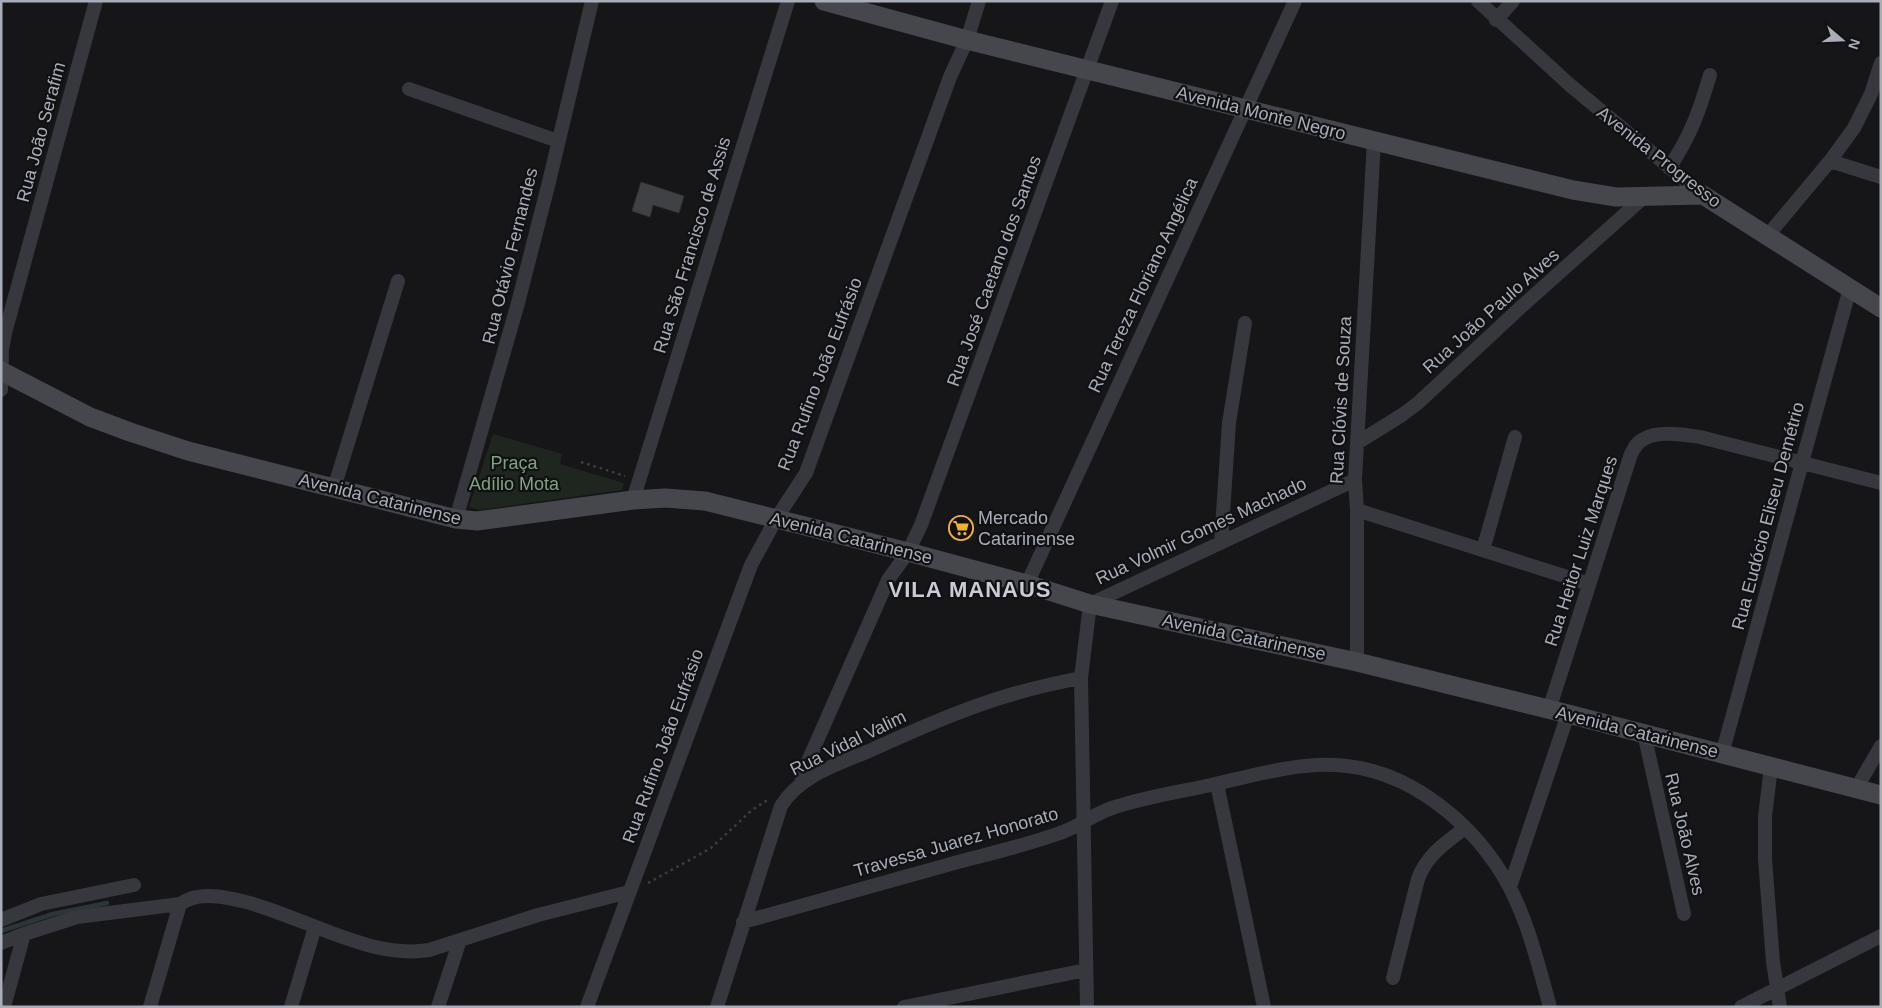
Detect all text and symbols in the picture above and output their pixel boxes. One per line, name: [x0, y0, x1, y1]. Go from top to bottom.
north arrow: [1817, 15, 1867, 65]
text: N: [1845, 37, 1864, 52]
street label: Rua João Serafim: [13, 60, 69, 204]
street label: Avenida Monte Negro: [1174, 82, 1348, 144]
street label: Avenida Progresso: [1593, 102, 1725, 212]
street label: Rua São Francisco de Assis: [650, 134, 734, 356]
street label: Rua José Caetano dos Santos: [943, 153, 1045, 389]
street label: Rua Otávio Fernandes: [478, 166, 542, 346]
street label: Rua Tereza Floriano Angélica: [1084, 173, 1202, 396]
street label: Rua João Paulo Alves: [1419, 245, 1563, 377]
street label: Rua Rufino João Eufrásio: [774, 275, 866, 473]
street label: Rua Clóvis de Souza: [1327, 315, 1355, 484]
street label: Rua Eudócio Eliseu Demétrio: [1728, 400, 1808, 632]
park label: Praça Adílio Mota: [469, 453, 560, 494]
street label: Rua Heitor Luiz Marques: [1541, 453, 1621, 649]
street label: Avenida Catarinense: [297, 469, 463, 529]
street label: Rua Volmir Gomes Machado: [1092, 473, 1310, 589]
street label: Avenida Catarinense: [768, 508, 934, 568]
place label: Mercado Catarinense: [978, 508, 1075, 549]
supermarket icon: Mercado Catarinense: [948, 515, 974, 541]
district label: VILA MANAUS: [889, 577, 1051, 602]
street label: Avenida Catarinense: [1160, 610, 1328, 664]
street label: Rua Rufino João Eufrásio: [619, 646, 707, 846]
street label: Avenida Catarinense: [1554, 702, 1720, 762]
street label: Rua Vidal Valim: [787, 706, 909, 780]
street label: Rua João Alves: [1661, 771, 1709, 897]
street label: Travessa Juarez Honorato: [852, 803, 1060, 881]

